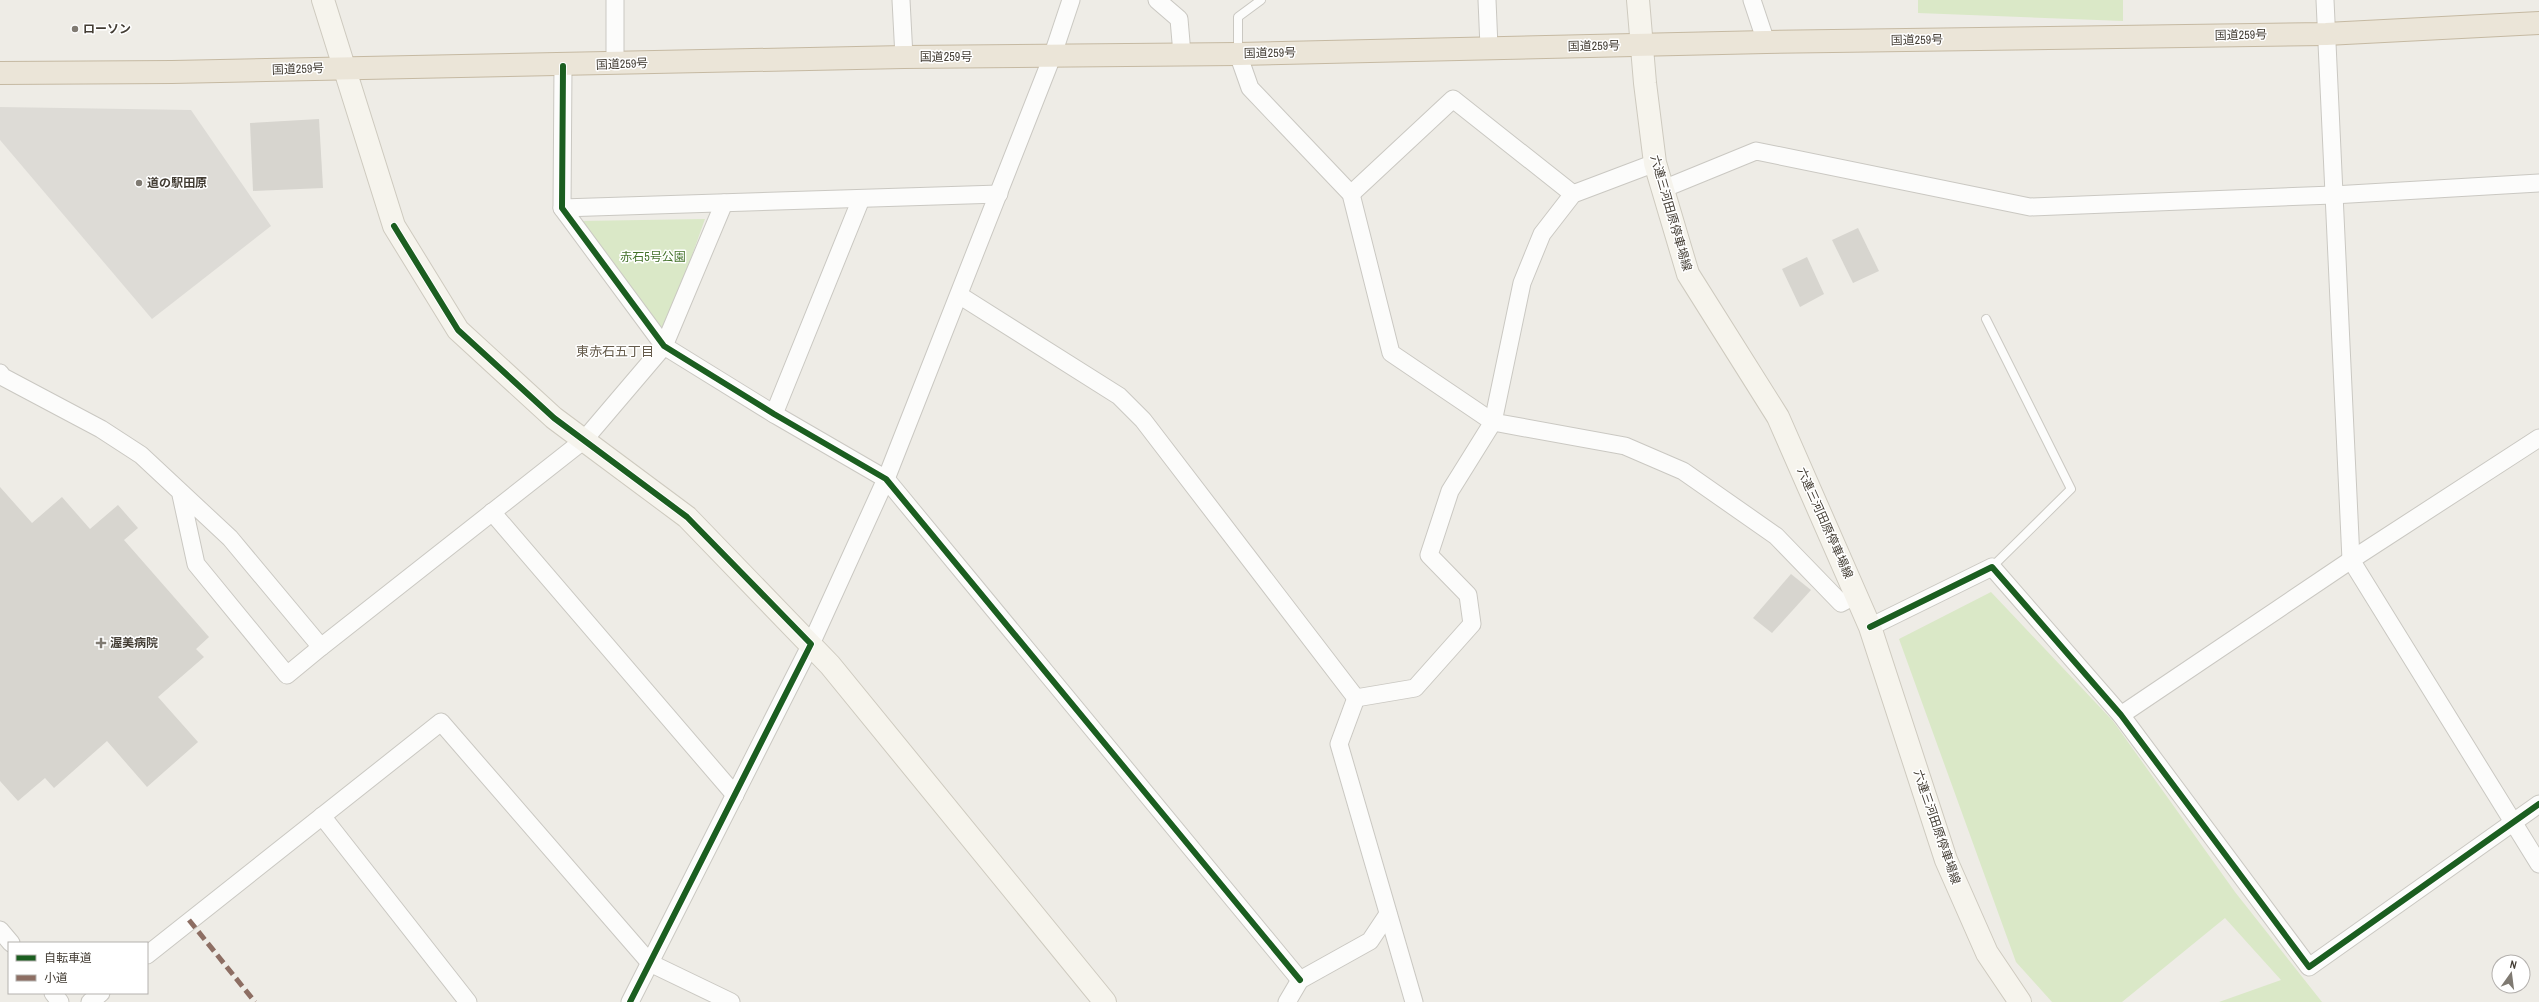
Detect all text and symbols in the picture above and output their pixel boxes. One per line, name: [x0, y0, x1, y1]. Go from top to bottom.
place label: ローソン: [83, 21, 131, 37]
marker: ローソン: [70, 24, 80, 34]
street label: 国道259号: [2215, 27, 2267, 43]
street label: 国道259号: [1891, 32, 1943, 48]
street label: 国道259号: [1568, 38, 1620, 54]
street label: 国道259号: [1244, 45, 1296, 61]
street label: 国道259号: [920, 49, 972, 65]
street label: 国道259号: [596, 55, 648, 73]
street label: 国道259号: [272, 60, 324, 78]
street label: 六連三河田原停車場線: [1647, 153, 1695, 273]
place label: 道の駅田原: [147, 175, 207, 191]
marker: 道の駅田原: [134, 178, 144, 188]
park label: 赤石5号公園: [620, 249, 686, 265]
district label: 東赤石五丁目: [576, 343, 654, 360]
street label: 六連三河田原停車場線: [1793, 465, 1857, 581]
place label: 渥美病院: [110, 635, 158, 651]
marker: 渥美病院: [95, 637, 107, 649]
street label: 六連三河田原停車場線: [1910, 768, 1964, 886]
legend: [8, 942, 148, 994]
text: 自転車道: [44, 950, 92, 966]
north arrow: [2491, 954, 2531, 994]
text: N: [2509, 957, 2518, 972]
text: 小道: [44, 970, 68, 986]

